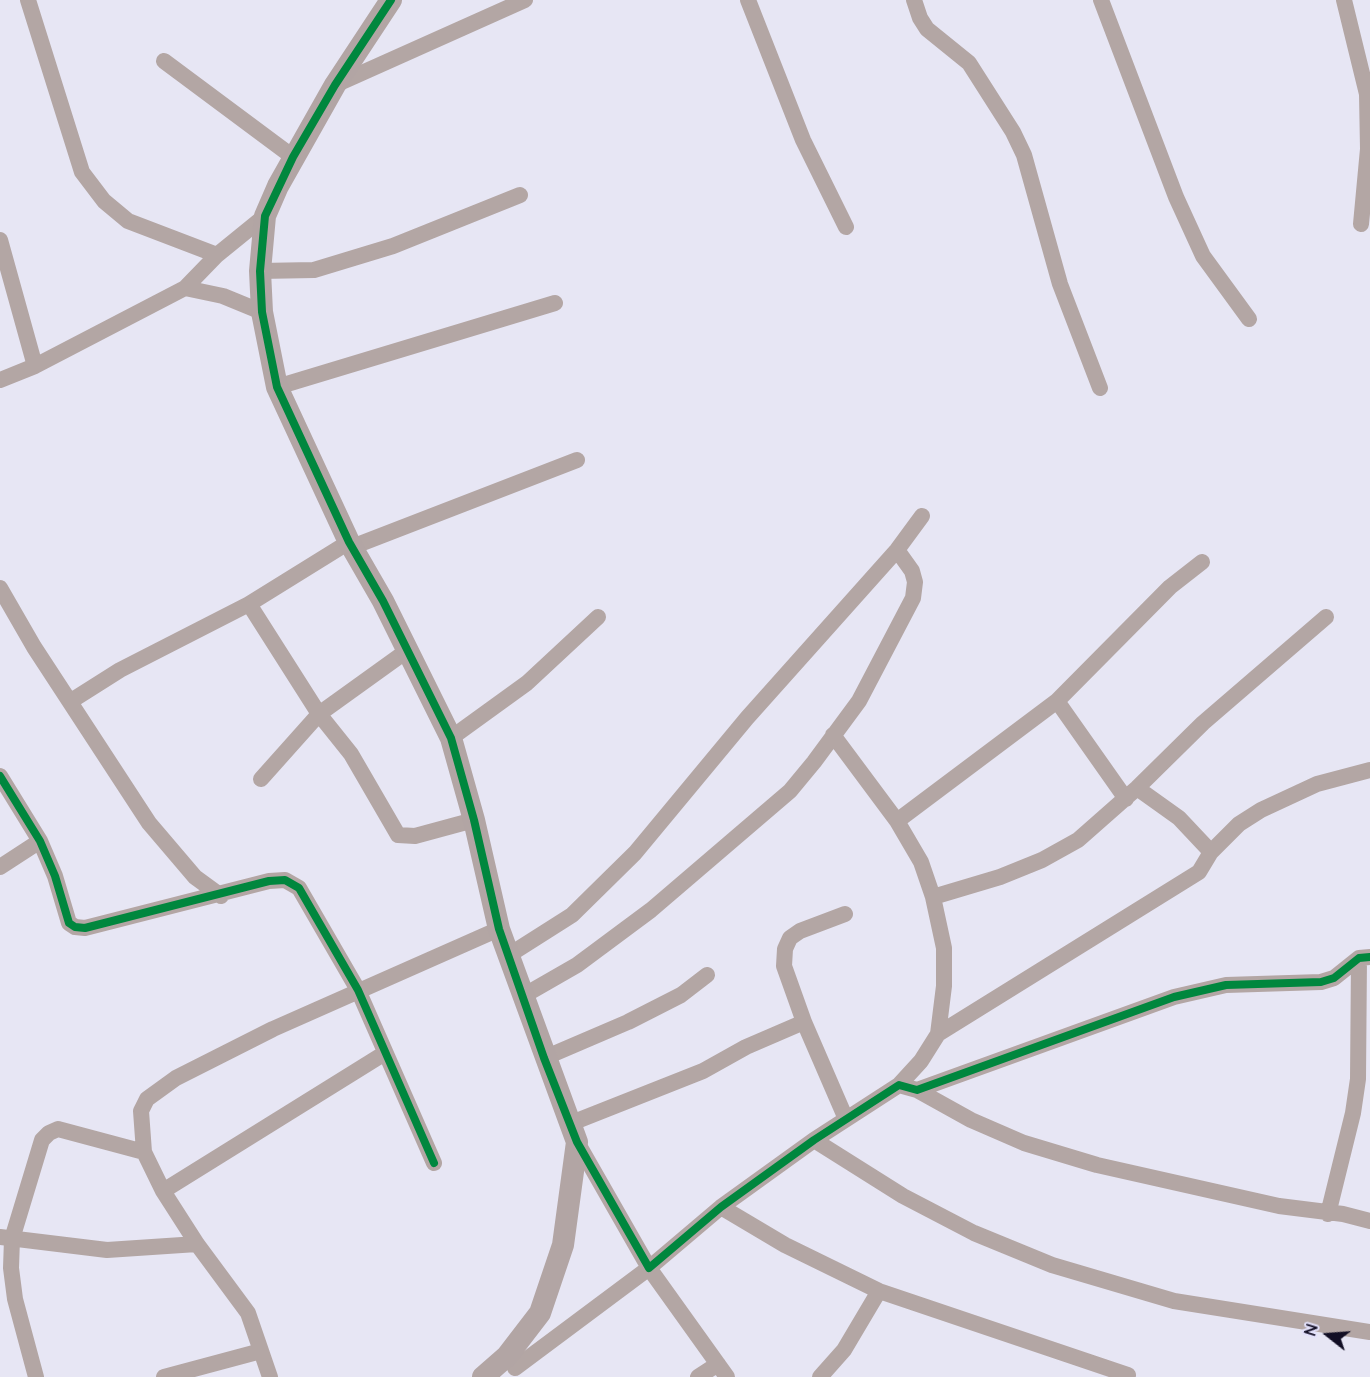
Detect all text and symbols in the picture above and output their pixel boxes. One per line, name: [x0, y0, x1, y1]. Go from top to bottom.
north arrow: [1298, 1305, 1358, 1365]
text: N: [1300, 1321, 1322, 1338]

